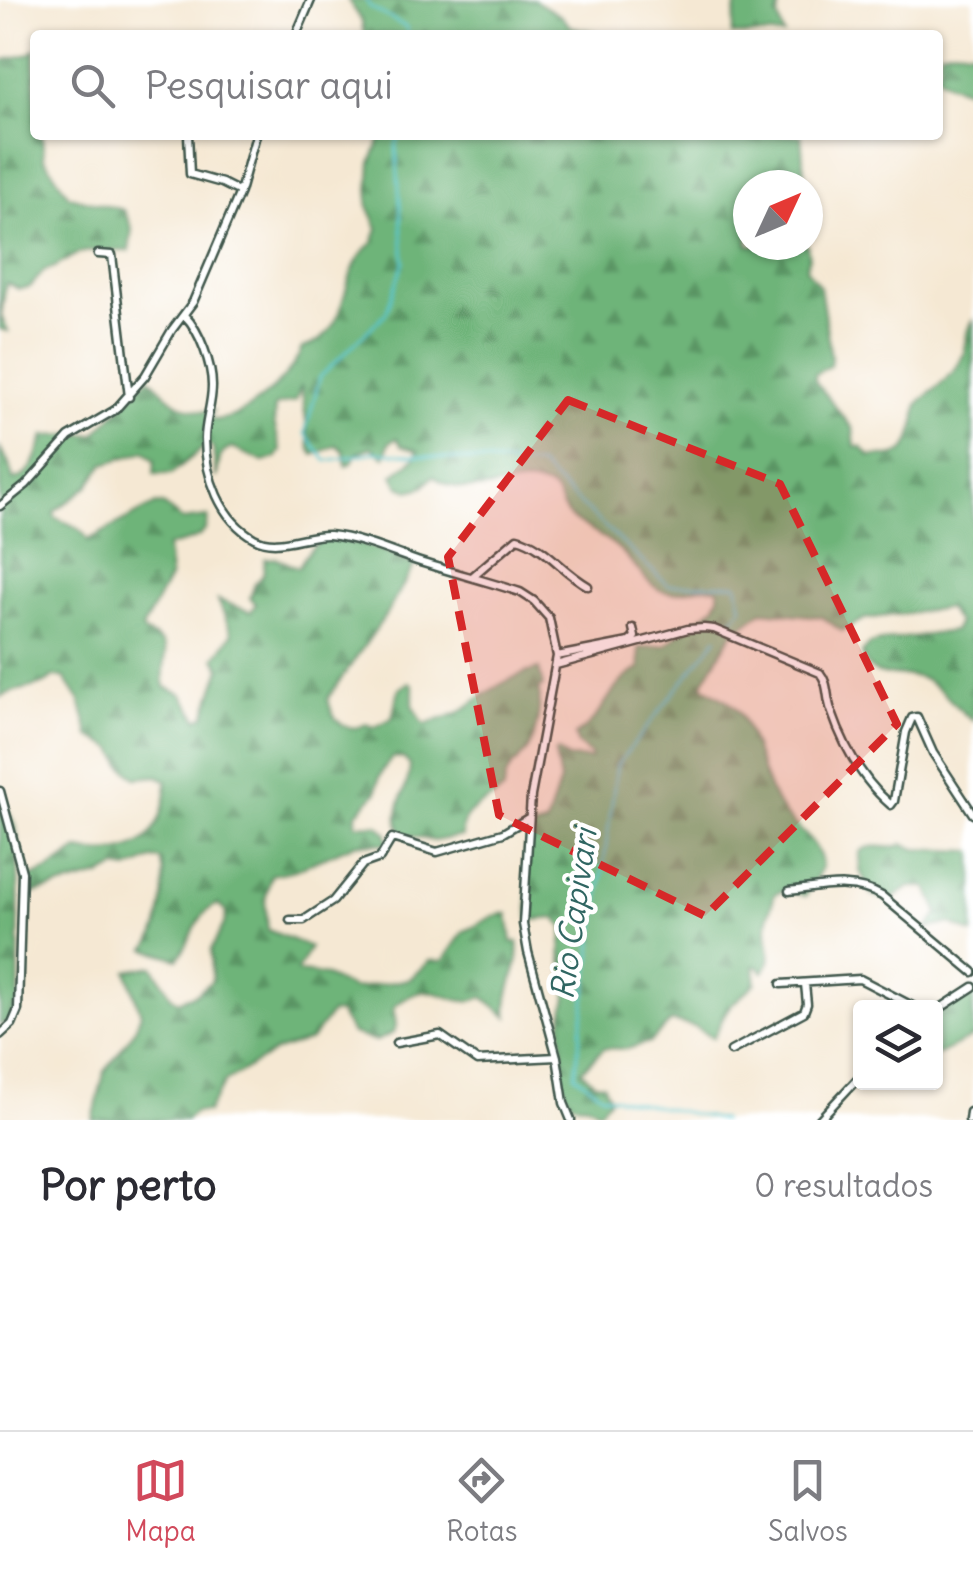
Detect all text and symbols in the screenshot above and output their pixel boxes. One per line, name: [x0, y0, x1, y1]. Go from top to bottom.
search box: [30, 30, 943, 140]
icon: search: [65, 58, 120, 113]
text: Pesquisar aqui: [145, 62, 393, 109]
north arrow: [733, 170, 823, 260]
water label: Rio Capivari: [541, 822, 606, 1002]
map controls: [853, 1000, 943, 1090]
button: layers: [853, 1000, 943, 1090]
text: Por perto: [40, 1159, 217, 1211]
text: 0 resultados: [754, 1165, 933, 1206]
tab: Mapa: [125, 1453, 196, 1549]
tab: Rotas: [446, 1453, 517, 1549]
tab: Salvos: [768, 1453, 848, 1549]

